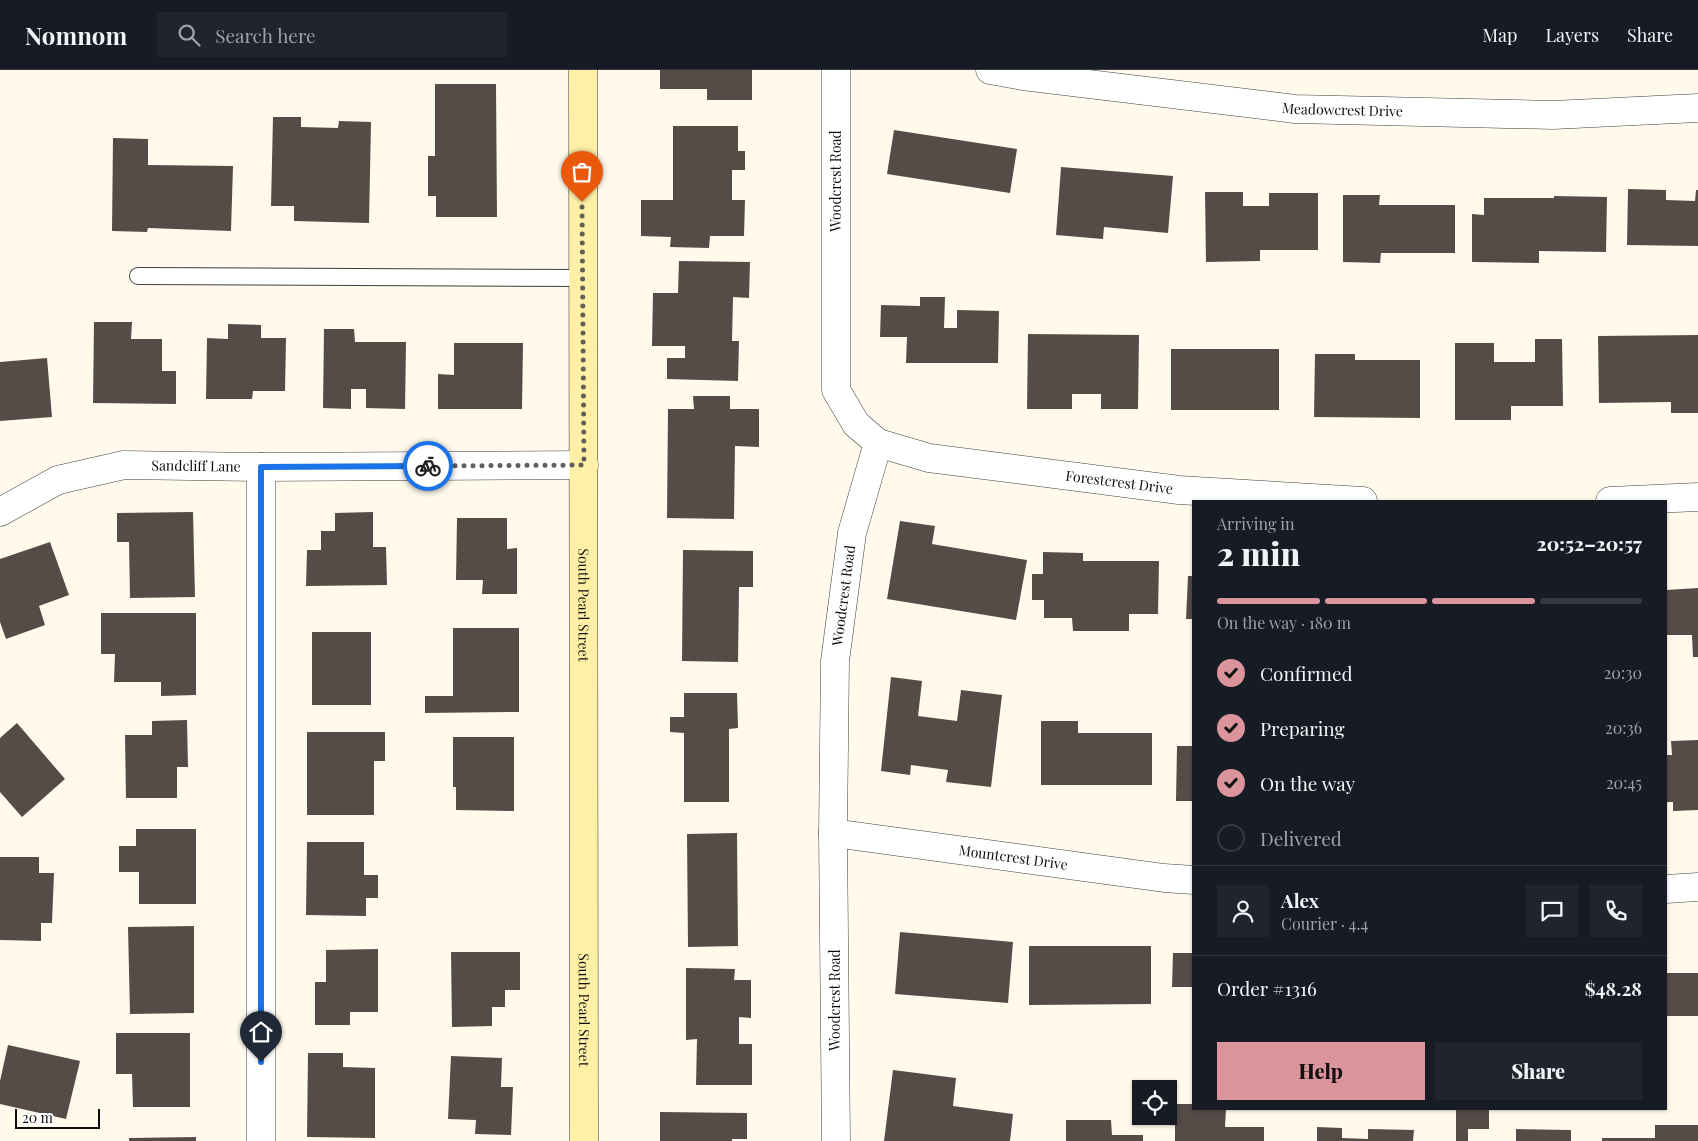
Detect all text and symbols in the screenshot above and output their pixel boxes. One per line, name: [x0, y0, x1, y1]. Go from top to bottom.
search box: [157, 12, 507, 57]
text: Nomnom: [25, 19, 127, 51]
icon: search: [175, 21, 203, 49]
text: Search here: [215, 22, 316, 48]
text: Map: [1482, 23, 1517, 47]
text: Layers: [1545, 23, 1599, 47]
text: Share: [1627, 23, 1673, 47]
street label: Meadowcrest Drive: [1281, 97, 1403, 121]
street label: Woodcrest Road: [826, 130, 845, 233]
pin: [561, 151, 603, 202]
icon: bag: [568, 158, 596, 186]
courier: [403, 441, 453, 491]
icon: bike: [414, 452, 442, 480]
street label: Sandcliff Lane: [151, 455, 241, 476]
street label: Forestcrest Drive: [1064, 466, 1174, 498]
text: Arriving in: [1217, 513, 1295, 534]
text: 20:52–20:57: [1537, 530, 1642, 556]
text: 2 min: [1217, 531, 1300, 574]
street label: Woodcrest Road: [827, 544, 859, 648]
street label: South Pearl Street: [574, 548, 594, 663]
text: On the way · 180 m: [1217, 612, 1351, 633]
icon: check: [1217, 659, 1245, 687]
text: Confirmed: [1260, 660, 1353, 686]
text: 20:30: [1604, 662, 1642, 683]
icon: check: [1217, 714, 1245, 742]
text: Preparing: [1260, 715, 1345, 741]
text: 20:36: [1605, 717, 1642, 738]
icon: check: [1217, 769, 1245, 797]
text: On the way: [1260, 770, 1355, 796]
text: 20:45: [1606, 772, 1642, 793]
text: Delivered: [1260, 825, 1342, 851]
street label: Mountcrest Drive: [958, 840, 1069, 874]
button: person: [1217, 885, 1269, 937]
button: chat: [1526, 885, 1578, 937]
button: phone: [1590, 885, 1642, 937]
text: Alex: [1281, 887, 1319, 913]
text: Courier · 4.4: [1281, 913, 1368, 934]
street label: Woodcrest Road: [825, 949, 844, 1052]
street label: South Pearl Street: [575, 953, 594, 1068]
text: Order #1316: [1217, 975, 1317, 1001]
text: $48.28: [1585, 975, 1642, 1001]
pin: [240, 1011, 282, 1062]
icon: home: [247, 1018, 275, 1046]
button: Help: [1217, 1042, 1425, 1100]
button: Share: [1435, 1042, 1642, 1100]
map controls: [1132, 1080, 1177, 1125]
button: locate: [1132, 1080, 1177, 1125]
scale bar: [15, 1106, 100, 1129]
text: 20 m: [22, 1108, 53, 1127]

